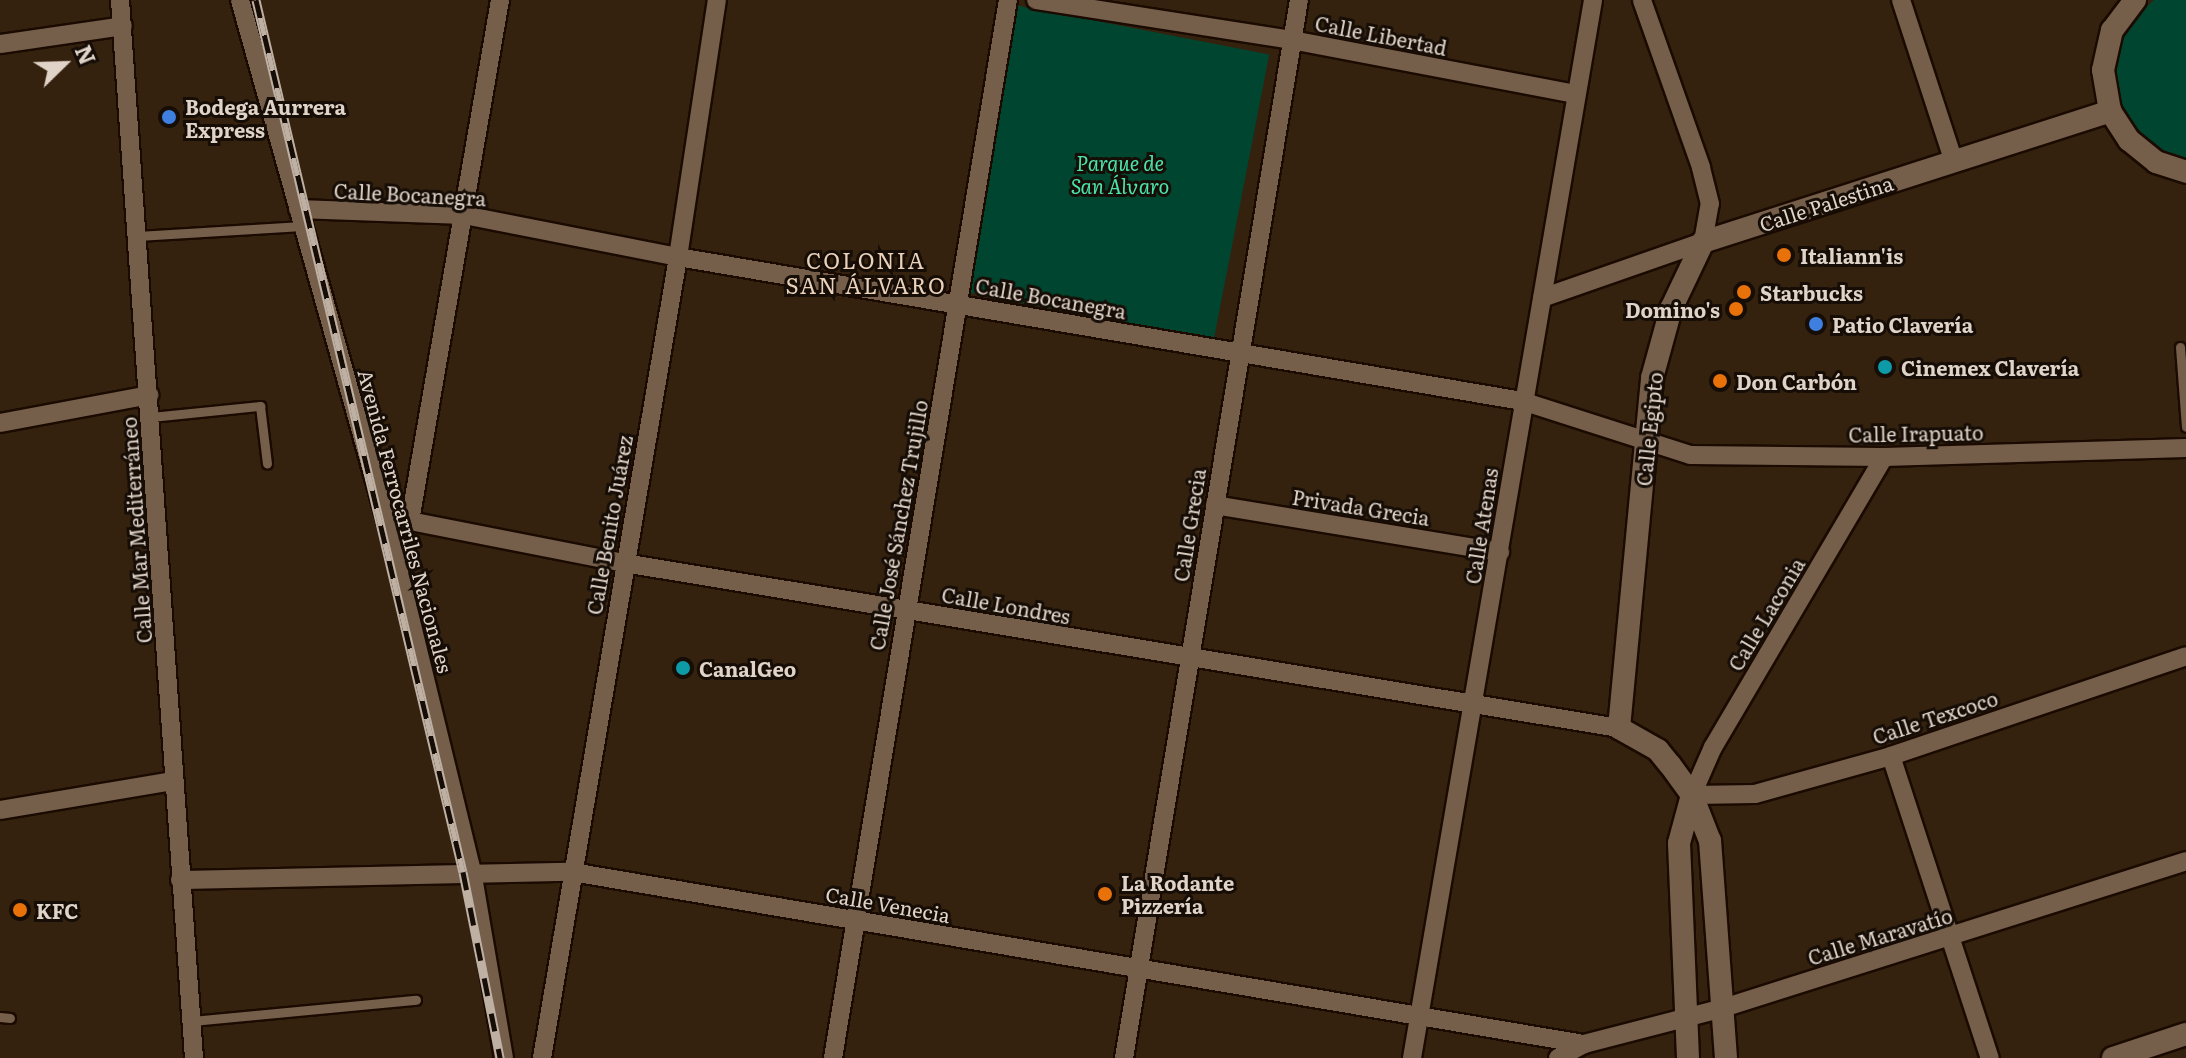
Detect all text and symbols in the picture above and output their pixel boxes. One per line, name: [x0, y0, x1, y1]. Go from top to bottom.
street label: Calle Libertad: [1313, 10, 1449, 60]
north arrow: [24, 24, 104, 104]
text: N: [68, 39, 105, 69]
place label: Bodega Aurrera Express: [185, 94, 346, 141]
marker: Bodega Aurrera Express: [160, 108, 178, 126]
park label: Parque de San Álvaro: [1071, 151, 1169, 198]
street label: Calle Palestina: [1756, 170, 1896, 236]
street label: Calle Bocanegra: [333, 178, 487, 210]
place label: Italiann'is: [1800, 243, 1903, 267]
district label: COLONIA SAN ÁLVARO: [785, 246, 947, 298]
marker: Italiann'is: [1775, 246, 1793, 264]
street label: Calle Bocanegra: [974, 273, 1128, 323]
place label: Starbucks: [1760, 280, 1863, 304]
marker: Starbucks: [1735, 283, 1753, 301]
place label: Domino's: [1625, 297, 1720, 321]
marker: Domino's: [1727, 300, 1745, 318]
place label: Patio Clavería: [1832, 312, 1973, 336]
marker: Patio Clavería: [1807, 315, 1825, 333]
place label: Cinemex Clavería: [1901, 355, 2079, 379]
marker: Cinemex Clavería: [1876, 358, 1894, 376]
street label: Avenida Ferrocarriles Nacionales: [354, 367, 458, 675]
place label: Don Carbón: [1736, 369, 1857, 393]
street label: Calle Egipto: [1631, 371, 1667, 487]
marker: Don Carbón: [1711, 372, 1729, 390]
street label: Calle José Sánchez Trujillo: [864, 398, 932, 652]
street label: Calle Mar Mediterráneo: [116, 416, 156, 644]
street label: Calle Irapuato: [1848, 420, 1984, 446]
street label: Calle Benito Juárez: [581, 433, 637, 617]
street label: Calle Atenas: [1460, 466, 1502, 586]
street label: Calle Grecia: [1168, 467, 1210, 583]
street label: Privada Grecia: [1291, 484, 1431, 530]
street label: Calle Laconia: [1723, 553, 1809, 675]
street label: Calle Londres: [940, 582, 1072, 628]
place label: CanalGeo: [699, 656, 796, 680]
marker: CanalGeo: [674, 659, 692, 677]
street label: Calle Texcoco: [1869, 685, 2001, 749]
place label: La Rodante Pizzería: [1121, 870, 1234, 917]
street label: Calle Venecia: [824, 881, 952, 927]
marker: La Rodante Pizzería: [1096, 885, 1114, 903]
place label: KFC: [36, 898, 78, 922]
marker: KFC: [11, 901, 29, 919]
street label: Calle Maravatío: [1805, 903, 1955, 969]

